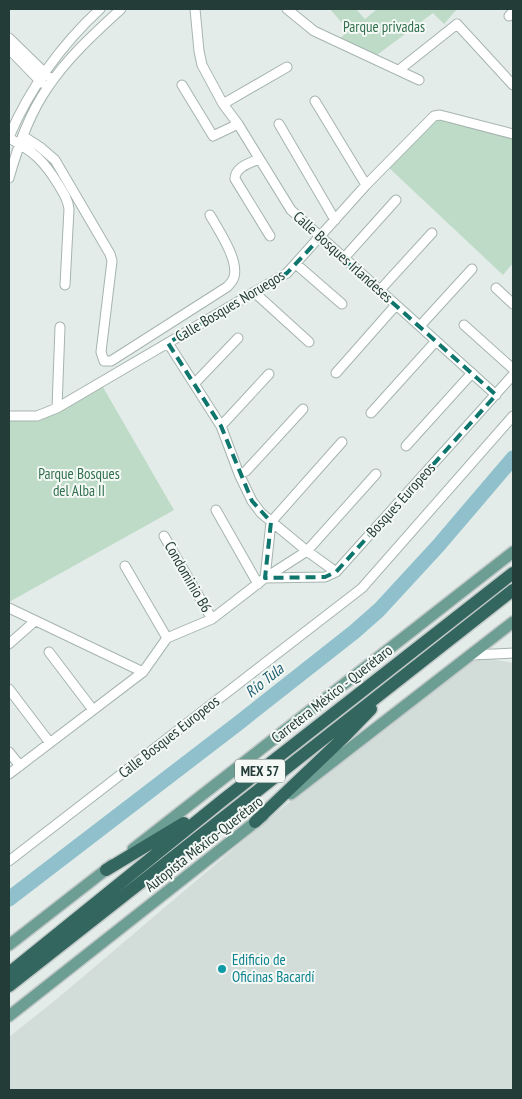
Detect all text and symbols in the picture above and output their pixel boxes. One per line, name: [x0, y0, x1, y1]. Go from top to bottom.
park label: Parque privadas: [343, 17, 425, 36]
street label: Calle Bosques Irlandeses: [289, 207, 397, 306]
street label: Calle Bosques Noruegos: [172, 265, 288, 346]
street label: Bosques Europeos: [362, 458, 439, 541]
park label: Parque Bosques del Alba II: [38, 464, 120, 500]
street label: Condominio B6: [160, 538, 216, 616]
street label: Carretera México - Querétaro: [267, 640, 396, 747]
water label: Río Tula: [241, 657, 289, 702]
street label: Calle Bosques Europeos: [114, 691, 223, 782]
road number: MEX 57: [235, 759, 285, 782]
street label: Autopista México-Querétaro: [141, 791, 267, 896]
place label: Edificio de Oficinas Bacardí: [232, 950, 315, 986]
marker: Edificio de Oficinas Bacardí: [216, 963, 228, 975]

